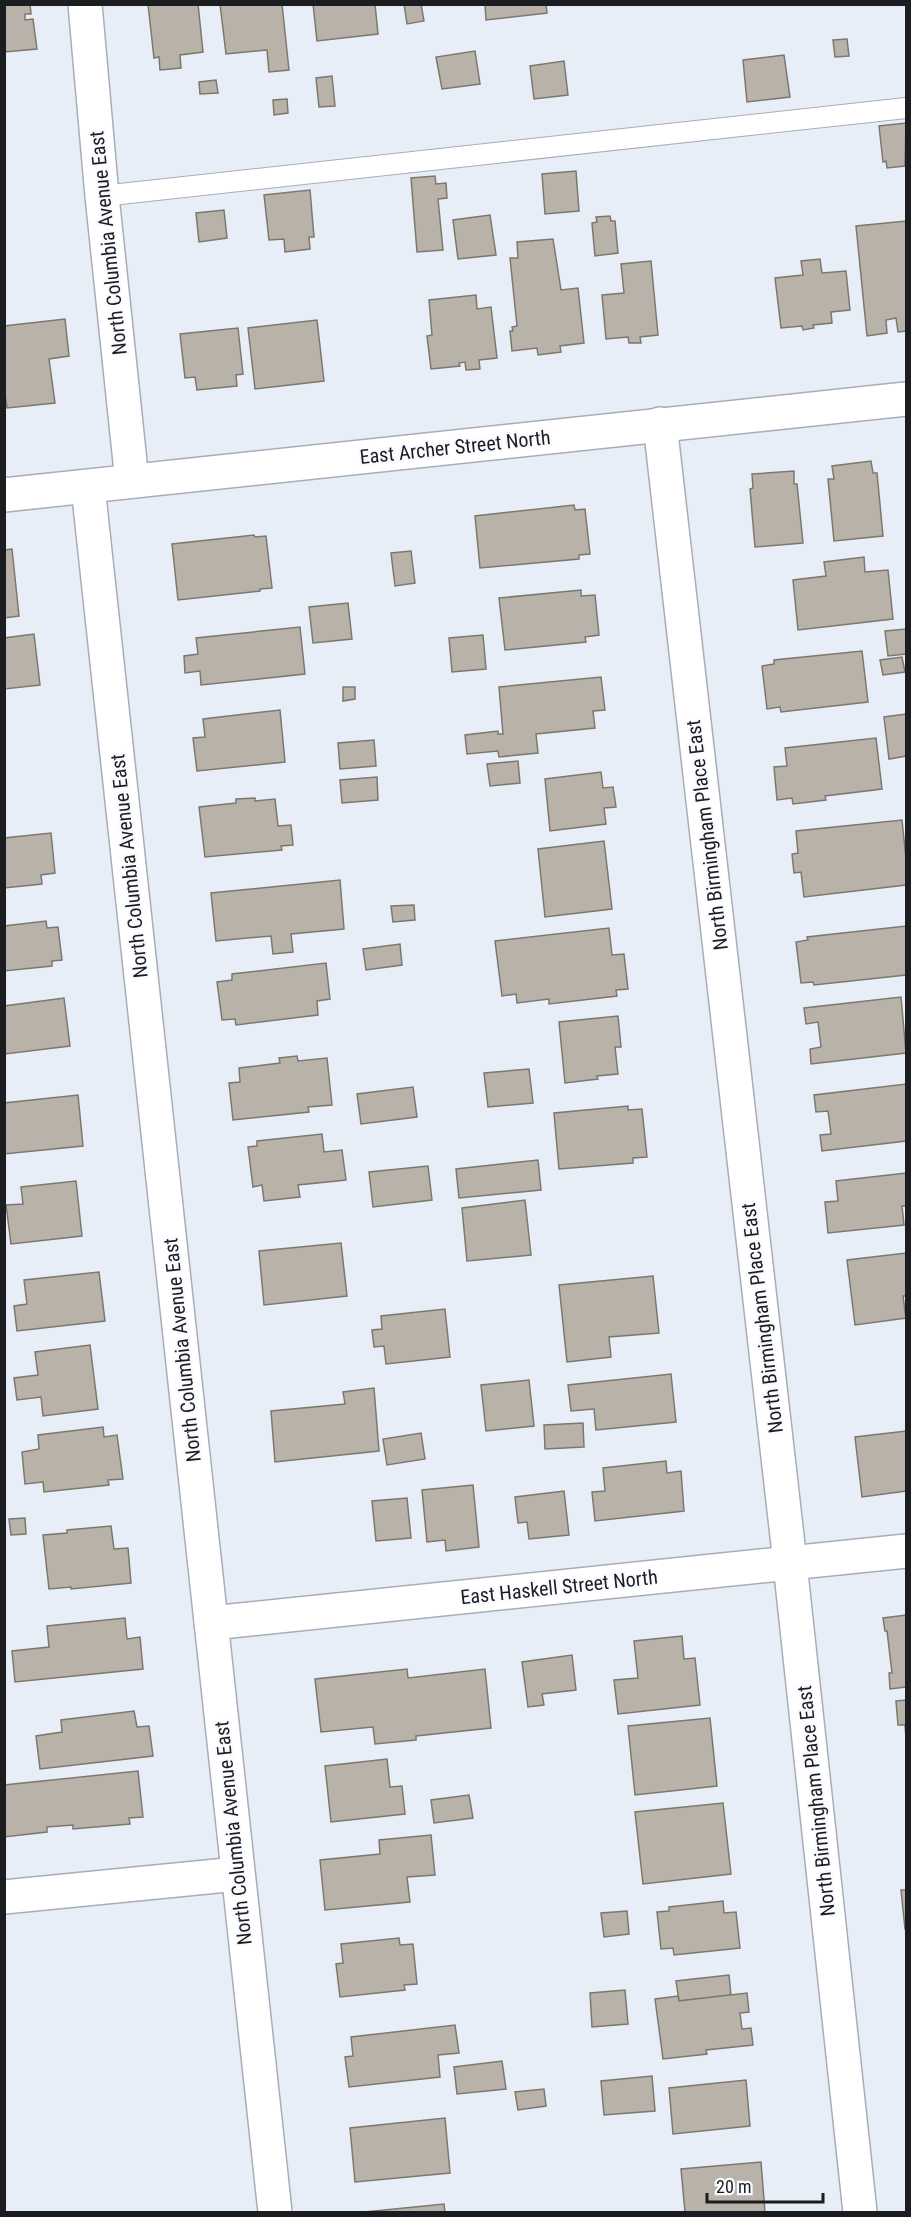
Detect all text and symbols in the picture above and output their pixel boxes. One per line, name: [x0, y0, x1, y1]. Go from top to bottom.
street label: North Columbia Avenue East: [84, 130, 132, 356]
street label: East Archer Street North: [358, 425, 552, 469]
street label: North Birmingham Place East: [681, 718, 733, 952]
street label: North Columbia Avenue East: [105, 753, 153, 979]
street label: North Birmingham Place East: [736, 1201, 788, 1435]
street label: North Columbia Avenue East: [158, 1237, 206, 1463]
street label: East Haskell Street North: [459, 1565, 659, 1609]
street label: North Birmingham Place East: [792, 1684, 840, 1918]
street label: North Columbia Avenue East: [209, 1720, 257, 1946]
scale bar: [707, 2166, 822, 2204]
text: 20 m: [716, 2176, 751, 2197]

